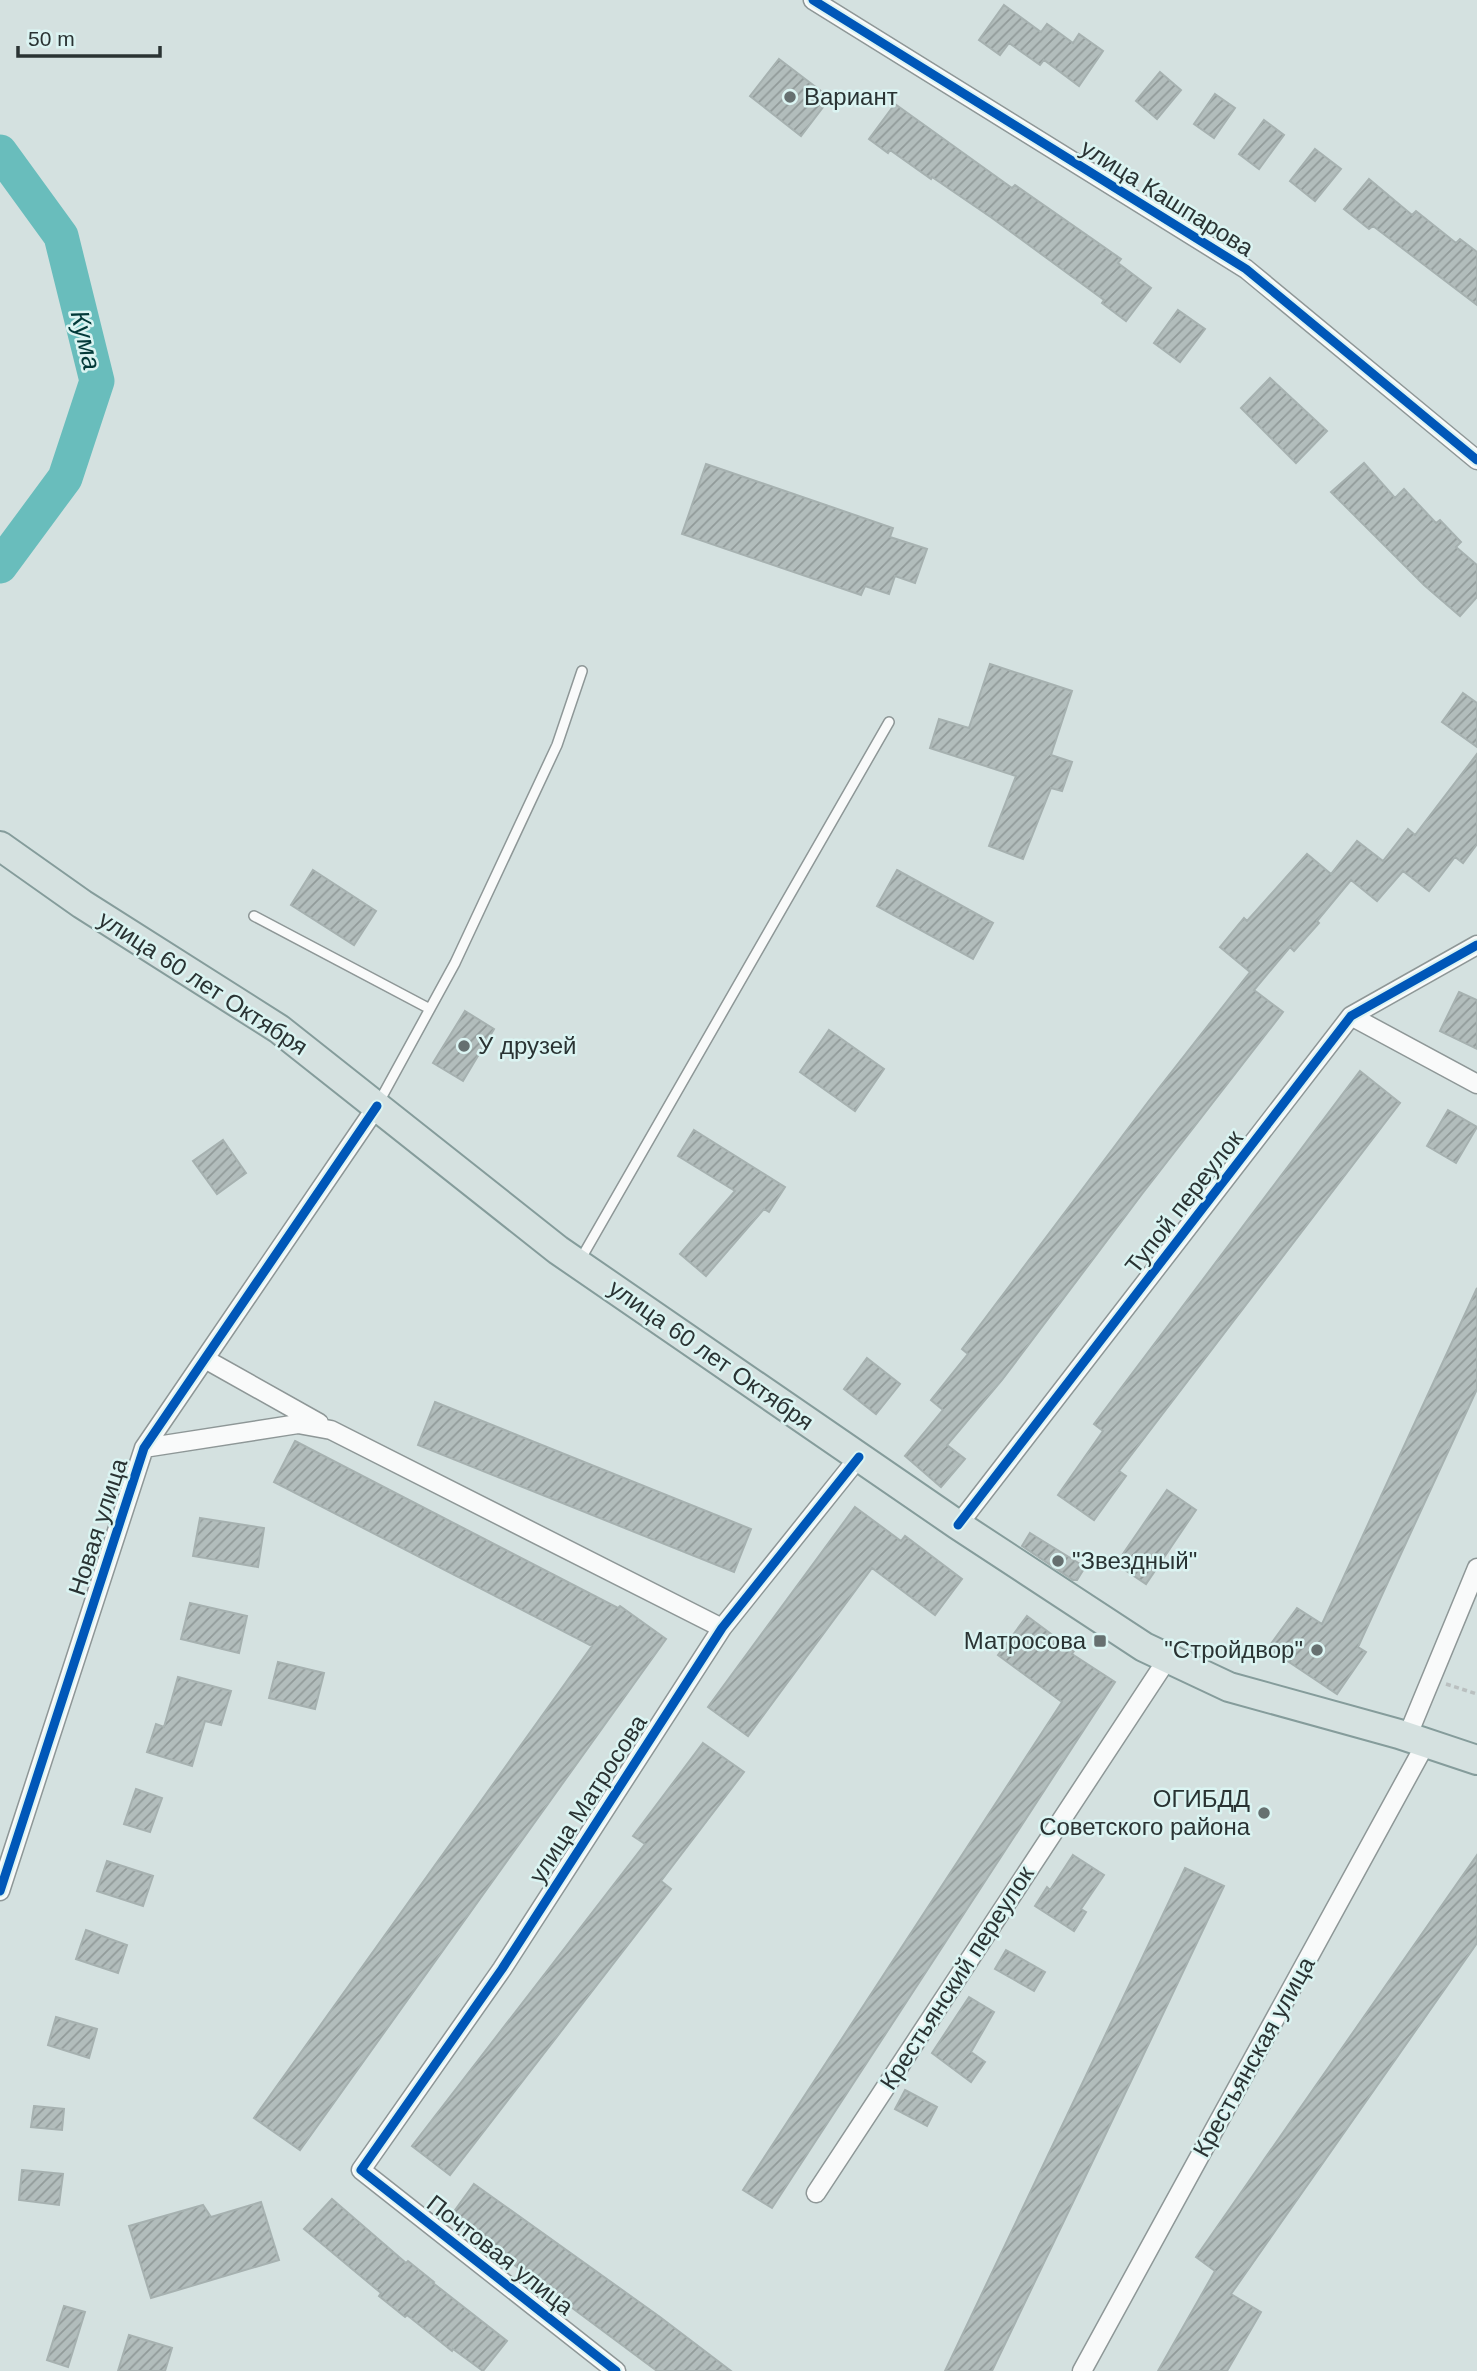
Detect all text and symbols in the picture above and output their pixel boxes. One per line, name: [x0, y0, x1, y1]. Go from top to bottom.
scale bar: [18, 14, 159, 58]
text: 50 m: [28, 27, 75, 50]
place label: Вариант: [804, 83, 898, 110]
marker: Вариант: [782, 89, 798, 105]
street label: улица Кашпарова: [1076, 134, 1259, 262]
water label: Кума: [65, 307, 107, 373]
street label: улица 60 лет Октября: [94, 905, 313, 1060]
place label: У друзей: [478, 1032, 576, 1059]
marker: У друзей: [456, 1038, 472, 1054]
street label: Тупой переулок: [1119, 1124, 1248, 1279]
street label: улица 60 лет Октября: [604, 1274, 819, 1435]
street label: Новая улица: [63, 1454, 133, 1599]
place label: "Звездный": [1072, 1547, 1197, 1574]
marker: "Звездный": [1050, 1553, 1066, 1569]
place label: Матросова: [964, 1627, 1087, 1654]
marker: Матросова: [1092, 1633, 1108, 1649]
place label: "Стройдвор": [1164, 1636, 1303, 1663]
marker: "Стройдвор": [1309, 1642, 1325, 1658]
street label: улица Матросова: [523, 1709, 652, 1888]
place label: ОГИБДД Советского района: [1039, 1785, 1251, 1840]
marker: ОГИБДД Советского района: [1256, 1805, 1272, 1821]
street label: Крестьянский переулок: [874, 1861, 1039, 2094]
street label: Крестьянская улица: [1187, 1951, 1320, 2161]
street label: Почтовая улица: [422, 2189, 579, 2320]

